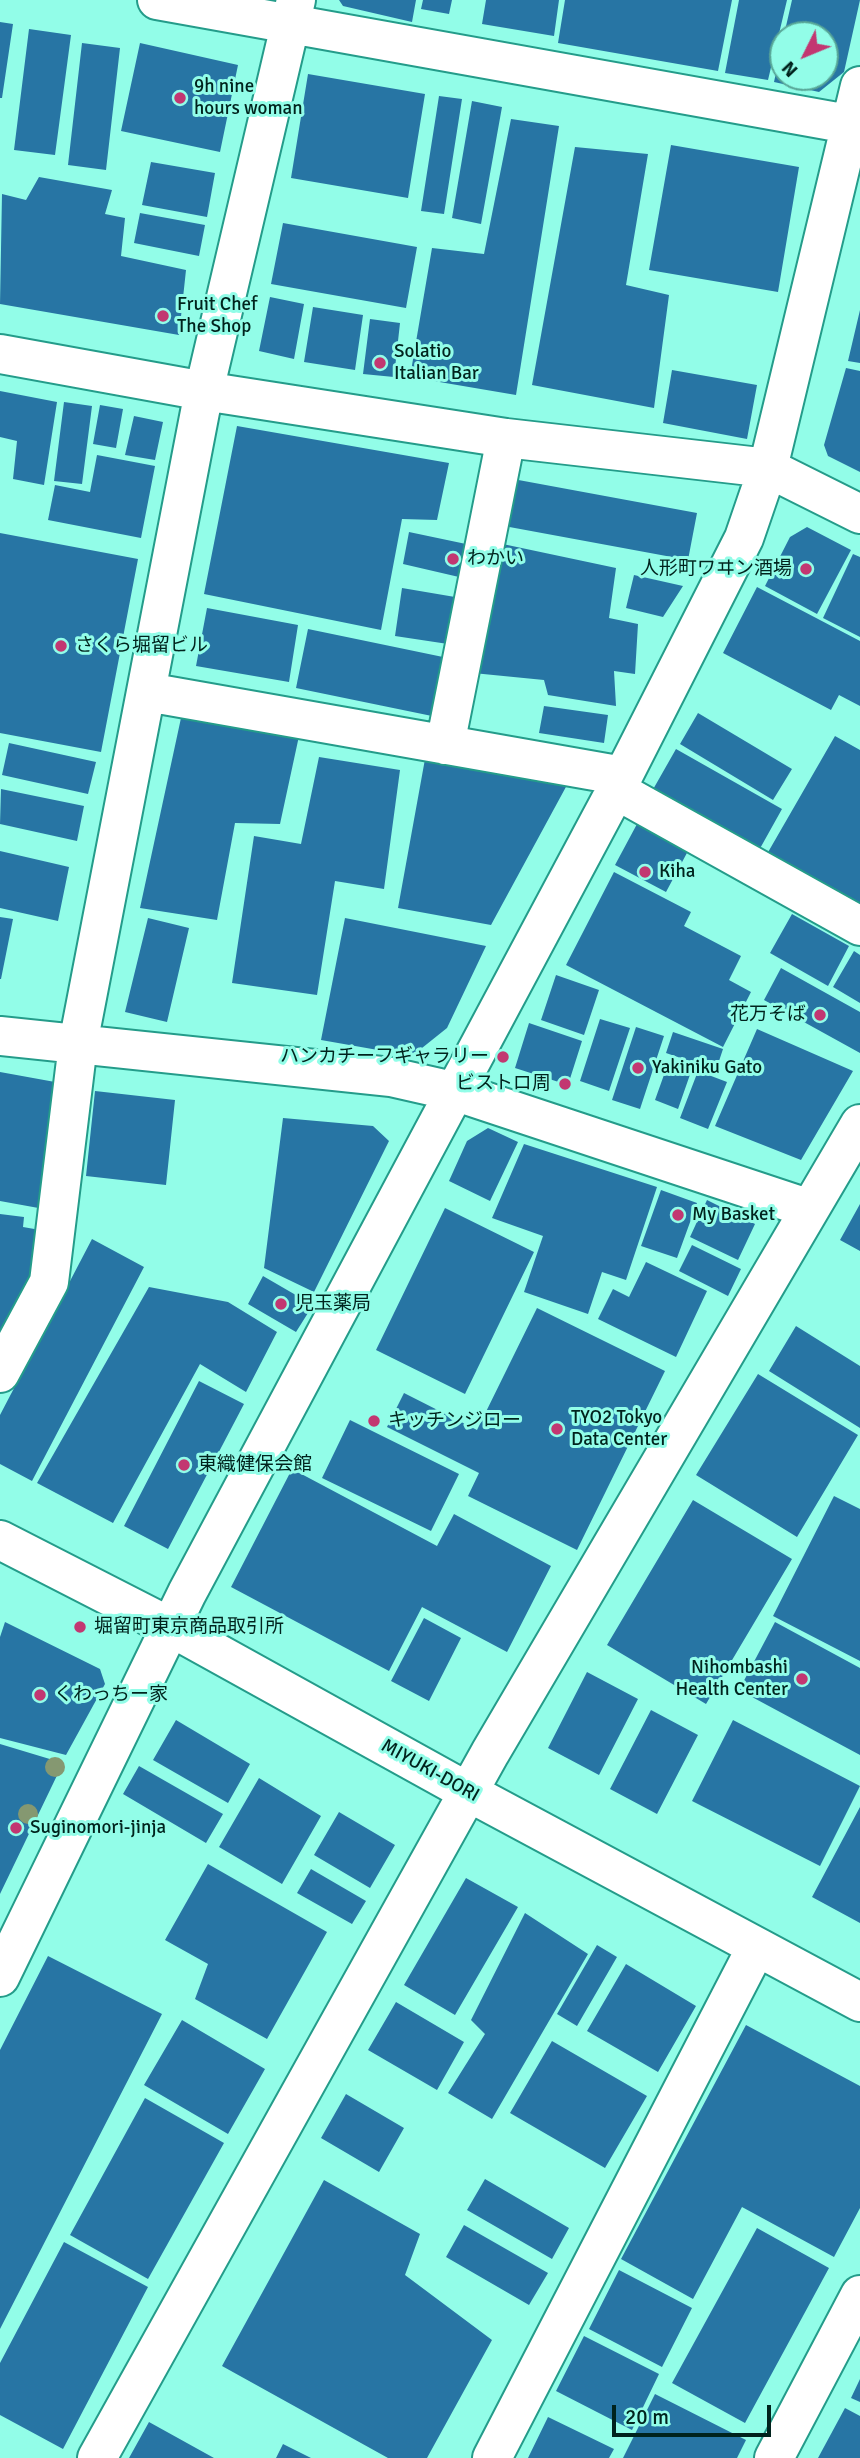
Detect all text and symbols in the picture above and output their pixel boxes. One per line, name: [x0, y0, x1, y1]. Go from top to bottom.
north arrow: [769, 21, 839, 91]
text: N: [777, 56, 803, 82]
place label: 9h nine hours woman: [194, 76, 303, 120]
marker: 9h nine hours woman: [172, 90, 188, 106]
place label: Fruit Chef The Shop: [177, 294, 257, 338]
marker: Fruit Chef The Shop: [155, 308, 171, 324]
place label: Solatio Italian Bar: [394, 341, 479, 385]
marker: Solatio Italian Bar: [372, 355, 388, 371]
place label: わかい: [467, 548, 524, 570]
marker: わかい: [445, 551, 461, 567]
place label: 人形町ワヰン酒場: [640, 558, 792, 580]
marker: 人形町ワヰン酒場: [798, 561, 814, 577]
place label: さくら堀留ビル: [75, 635, 208, 657]
marker: さくら堀留ビル: [53, 638, 69, 654]
place label: Kiha: [659, 861, 695, 883]
marker: Kiha: [637, 864, 653, 880]
place label: 花万そば: [730, 1004, 806, 1026]
marker: 花万そば: [812, 1007, 828, 1023]
place label: ハンカチーフギャラリー: [280, 1046, 489, 1068]
marker: ハンカチーフギャラリー: [495, 1049, 511, 1065]
place label: Yakiniku Gato: [652, 1057, 762, 1079]
marker: Yakiniku Gato: [630, 1060, 646, 1076]
place label: ビストロ周: [456, 1073, 551, 1095]
marker: ビストロ周: [557, 1076, 573, 1092]
place label: My Basket: [692, 1204, 775, 1226]
marker: My Basket: [670, 1207, 686, 1223]
place label: 児玉薬局: [295, 1293, 371, 1315]
marker: 児玉薬局: [273, 1296, 289, 1312]
place label: TYO2 Tokyo Data Center: [571, 1407, 667, 1451]
place label: キッチンジロー: [388, 1410, 521, 1432]
marker: キッチンジロー: [366, 1413, 382, 1429]
marker: TYO2 Tokyo Data Center: [549, 1421, 565, 1437]
place label: 東織健保会館: [198, 1454, 312, 1476]
marker: 東織健保会館: [176, 1457, 192, 1473]
place label: 堀留町東京商品取引所: [94, 1616, 284, 1638]
marker: 堀留町東京商品取引所: [72, 1619, 88, 1635]
place label: Nihombashi Health Center: [675, 1657, 788, 1701]
marker: Nihombashi Health Center: [794, 1671, 810, 1687]
place label: くわっちー家: [54, 1684, 168, 1706]
marker: くわっちー家: [32, 1687, 48, 1703]
street label: MIYUKI-DORI: [377, 1735, 483, 1807]
place label: Suginomori-jinja: [30, 1817, 166, 1839]
marker: Suginomori-jinja: [8, 1820, 24, 1836]
scale bar: [615, 2392, 774, 2436]
text: 20 m: [625, 2404, 669, 2430]

